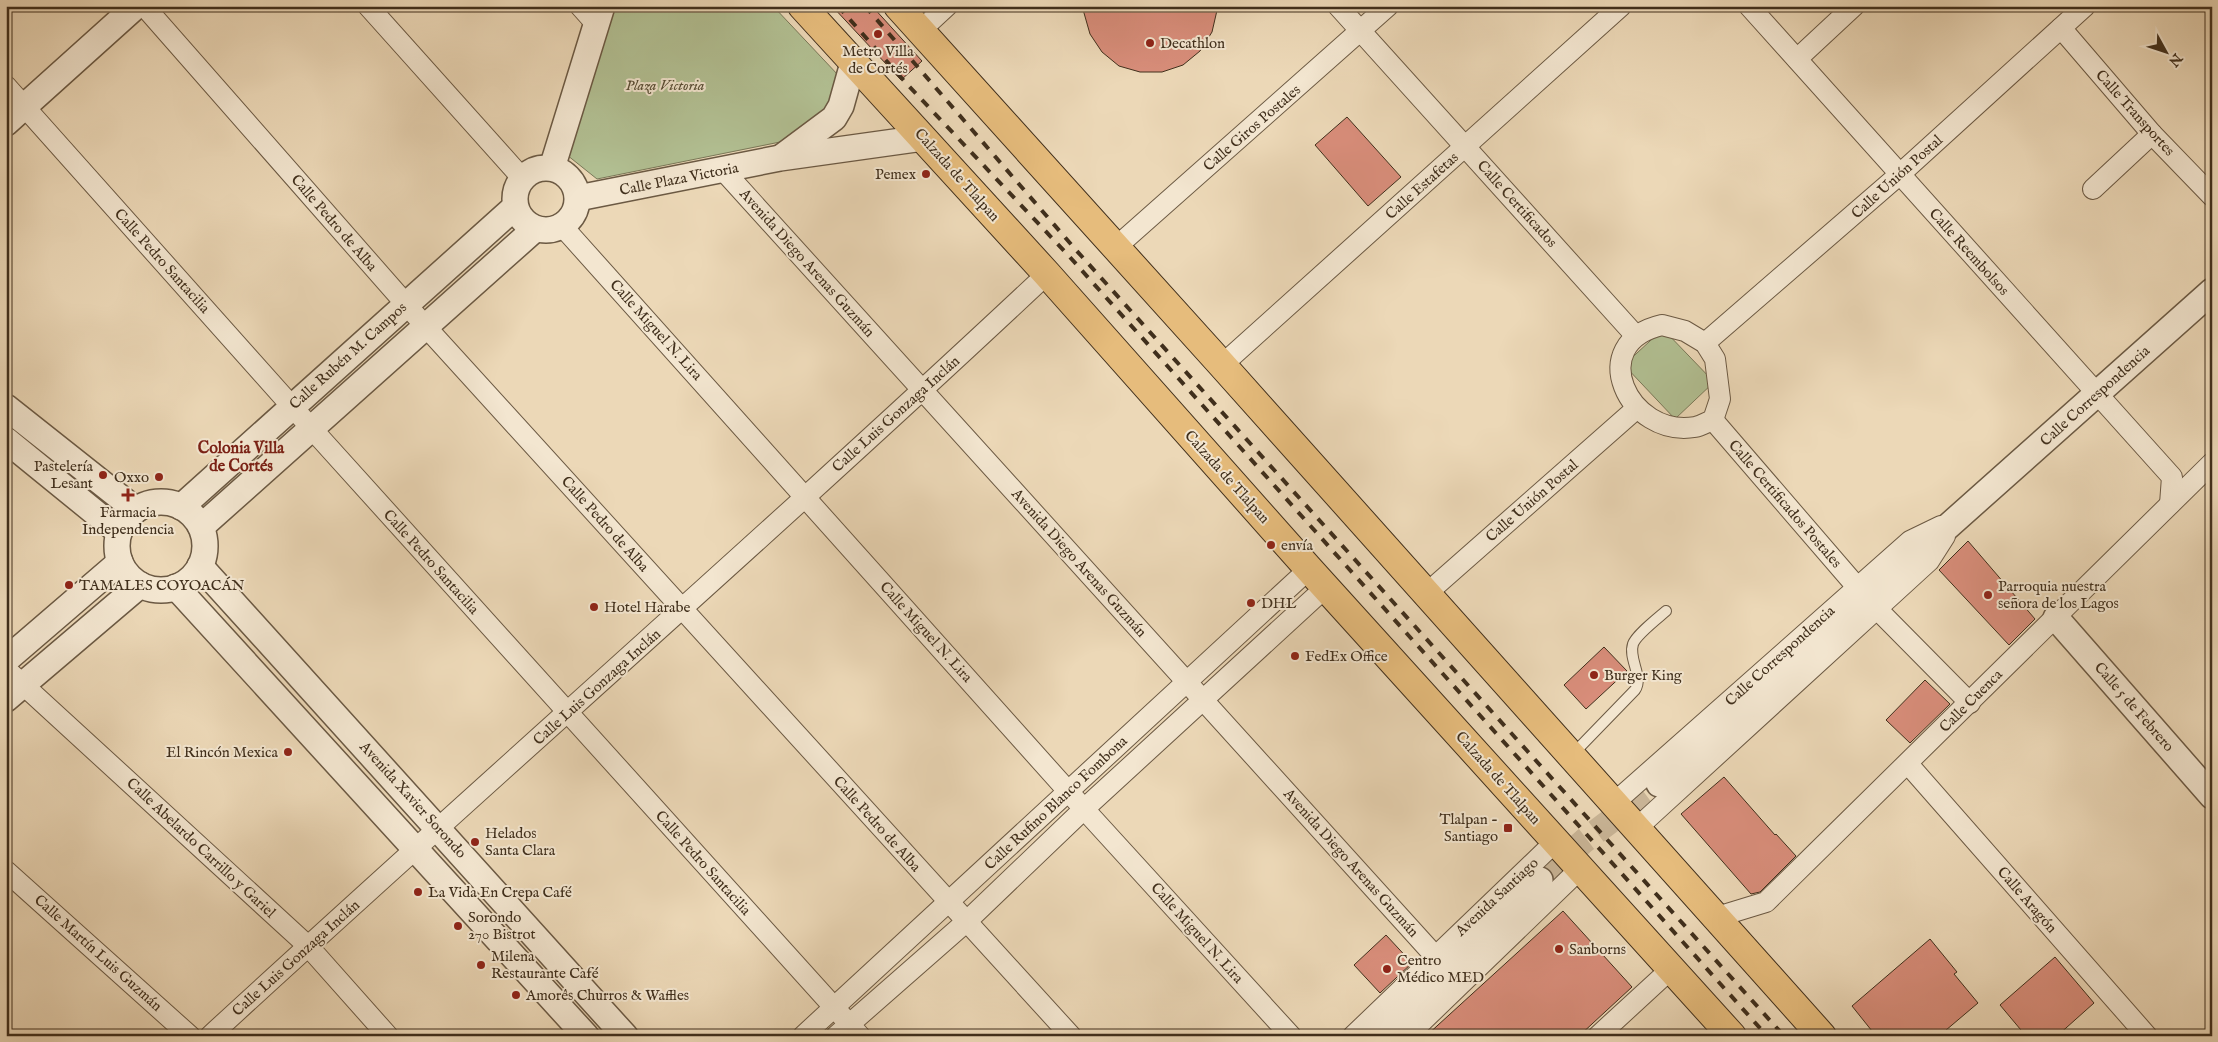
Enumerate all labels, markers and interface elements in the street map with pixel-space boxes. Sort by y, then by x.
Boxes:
marker: Metro Villa de Cortés [872,28,884,40]
north arrow [2140,28,2190,78]
place label: Decathlon [1160,34,1225,53]
marker: Decathlon [1144,37,1156,49]
place label: Metro Villa de Cortés [842,42,914,78]
text: N [2164,49,2187,70]
street label: Calle Transportes [2091,66,2179,160]
park label: Plaza Victoria [625,76,705,95]
street label: Calle Giros Postales [1199,80,1305,176]
street label: Calzada de Tlalpan [910,124,1004,226]
street label: Calle Unión Postal [1847,130,1947,223]
street label: Calle Estafetas [1381,148,1463,224]
street label: Calle Certificados [1473,156,1561,252]
street label: Calle Plaza Victoria [618,158,741,200]
place label: Pemex [875,165,917,184]
marker: Pemex [920,168,932,180]
street label: Calle Pedro de Alba [287,170,382,276]
street label: Avenida Diego Arenas Guzmán [735,184,879,341]
street label: Calle Reembolsos [1925,204,2013,300]
street label: Calle Pedro Santacilia [110,205,214,318]
street label: Calle Miguel N. Lira [606,276,707,385]
street label: Calle Rubén M. Campos [285,298,411,414]
street label: Calle Correspondencia [2036,341,2154,450]
street label: Calle Luis Gonzaga Inclán [828,352,964,476]
street label: Calzada de Tlalpan [1180,426,1274,528]
street label: Calle Certificados Postales [1724,436,1846,572]
district label: Colonia Villa de Cortés [198,439,285,477]
street label: Calle Unión Postal [1482,455,1583,546]
place label: Pastelería Lesant [34,457,94,493]
place label: Oxxo [114,468,149,487]
marker: Pastelería Lesant [97,469,109,481]
marker: Oxxo [153,471,165,483]
street label: Calle Pedro de Alba [557,472,653,576]
street label: Avenida Diego Arenas Guzmán [1007,484,1151,641]
marker: Farmacia Independencia [122,489,134,501]
place label: Farmacia Independencia [82,503,175,539]
street label: Calle Pedro Santacilia [379,506,483,619]
place label: envía [1281,536,1313,555]
marker: envía [1265,539,1277,551]
place label: TAMALES COYOACÁN [79,576,245,595]
place label: Parroquia nuestra señora de los Lagos [1998,577,2119,613]
street label: Calle Miguel N. Lira [876,578,977,687]
marker: TAMALES COYOACÁN [63,579,75,591]
marker: Parroquia nuestra señora de los Lagos [1982,589,1994,601]
place label: DHL [1261,594,1297,613]
marker: DHL [1245,597,1257,609]
place label: Hotel Harabe [604,598,691,617]
marker: Hotel Harabe [588,601,600,613]
street label: Calle Correspondencia [1721,601,1839,710]
street label: Calle Luis Gonzaga Inclán [529,625,665,749]
place label: FedEx Office [1305,647,1388,666]
marker: FedEx Office [1289,650,1301,662]
street label: Calle 5 de Febrero [2090,658,2178,756]
street label: Calle Cuenca [1935,665,2007,737]
place label: Burger King [1604,666,1683,685]
marker: Burger King [1588,669,1600,681]
street label: Calzada de Tlalpan [1451,727,1545,829]
street label: Calle Rufino Blanco Fombona [981,731,1132,874]
street label: Avenida Xavier Sorondo [355,737,471,862]
place label: El Rincón Mexica [166,743,279,762]
marker: El Rincón Mexica [282,746,294,758]
street label: Calle Pedro de Alba [829,772,925,876]
street label: Calle Abelardo Carrillo y Gariel [122,774,280,923]
street label: Avenida Diego Arenas Guzmán [1279,784,1423,941]
street label: Calle Pedro Santacilia [651,807,755,920]
place label: Tlalpan - Santiago [1440,810,1498,846]
marker: Tlalpan - Santiago [1502,822,1514,834]
place label: Helados Santa Clara [485,824,556,860]
marker: Helados Santa Clara [469,836,481,848]
street label: Avenida Santiago [1451,854,1543,941]
street label: Calle Aragón [1993,863,2061,937]
street label: Calle Miguel N. Lira [1147,879,1248,988]
place label: La Vida En Crepa Café [428,883,572,902]
marker: La Vida En Crepa Café [412,886,424,898]
street label: Calle Martín Luis Guzmán [30,890,166,1016]
street label: Calle Luis Gonzaga Inclán [228,896,364,1020]
place label: Sorondo 270 Bistrot [468,908,536,944]
marker: Sorondo 270 Bistrot [452,920,464,932]
place label: Sanborns [1569,940,1626,959]
marker: Sanborns [1553,943,1565,955]
place label: Milena Restaurante Café [491,947,599,983]
place label: Centro Médico MED [1397,951,1484,987]
marker: Milena Restaurante Café [475,959,487,971]
marker: Centro Médico MED [1381,963,1393,975]
place label: Amorês Churros & Waffles [525,986,689,1005]
marker: Amorês Churros & Waffles [510,989,522,1001]

